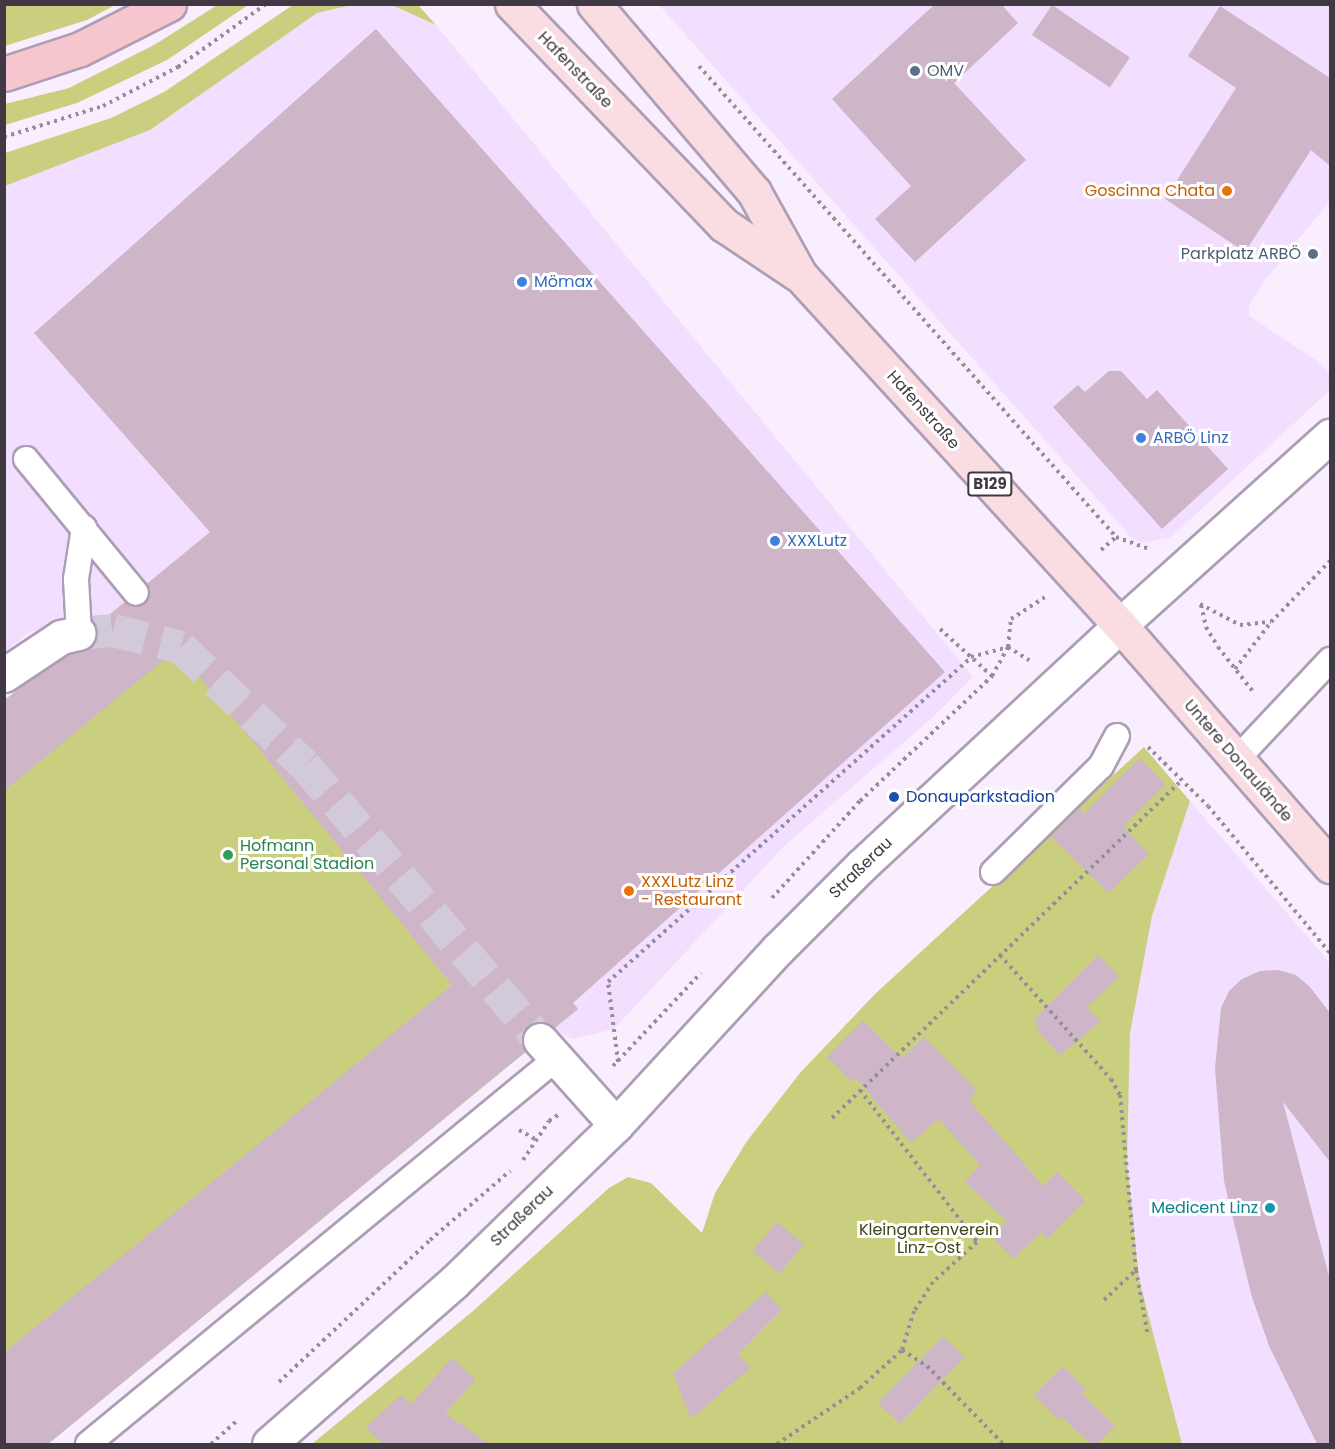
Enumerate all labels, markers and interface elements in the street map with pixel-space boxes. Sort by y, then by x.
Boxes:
street label: Hafenstraße [534,28,616,112]
place label: OMV [927,61,964,81]
marker: OMV [908,64,922,78]
place label: Goscinna Chata [1085,181,1215,201]
marker: Goscinna Chata [1220,184,1234,198]
place label: Parkplatz ARBÖ [1181,244,1301,264]
marker: Parkplatz ARBÖ [1306,247,1320,261]
place label: Mömax [534,272,593,292]
marker: Mömax [515,275,529,289]
street label: Hafenstraße [883,367,963,453]
place label: ARBÖ Linz [1153,428,1229,448]
marker: ARBÖ Linz [1134,431,1148,445]
road number: B129 [966,472,1014,496]
place label: XXXLutz [787,531,847,551]
marker: XXXLutz [768,534,782,548]
street label: Untere Donaulände [1180,696,1296,826]
place label: Donauparkstadion [906,787,1055,807]
marker: Donauparkstadion [887,790,901,804]
street label: Straßerau [826,833,896,903]
place label: Hofmann Personal Stadion [240,836,374,874]
marker: Hofmann Personal Stadion [221,848,235,862]
place label: XXXLutz Linz - Restaurant [641,872,742,910]
marker: XXXLutz Linz - Restaurant [622,884,636,898]
street label: Straßerau [487,1181,557,1251]
place label: Medicent Linz [1151,1198,1258,1218]
marker: Medicent Linz [1263,1201,1277,1215]
park label: Kleingartenverein Linz-Ost [859,1220,999,1258]

